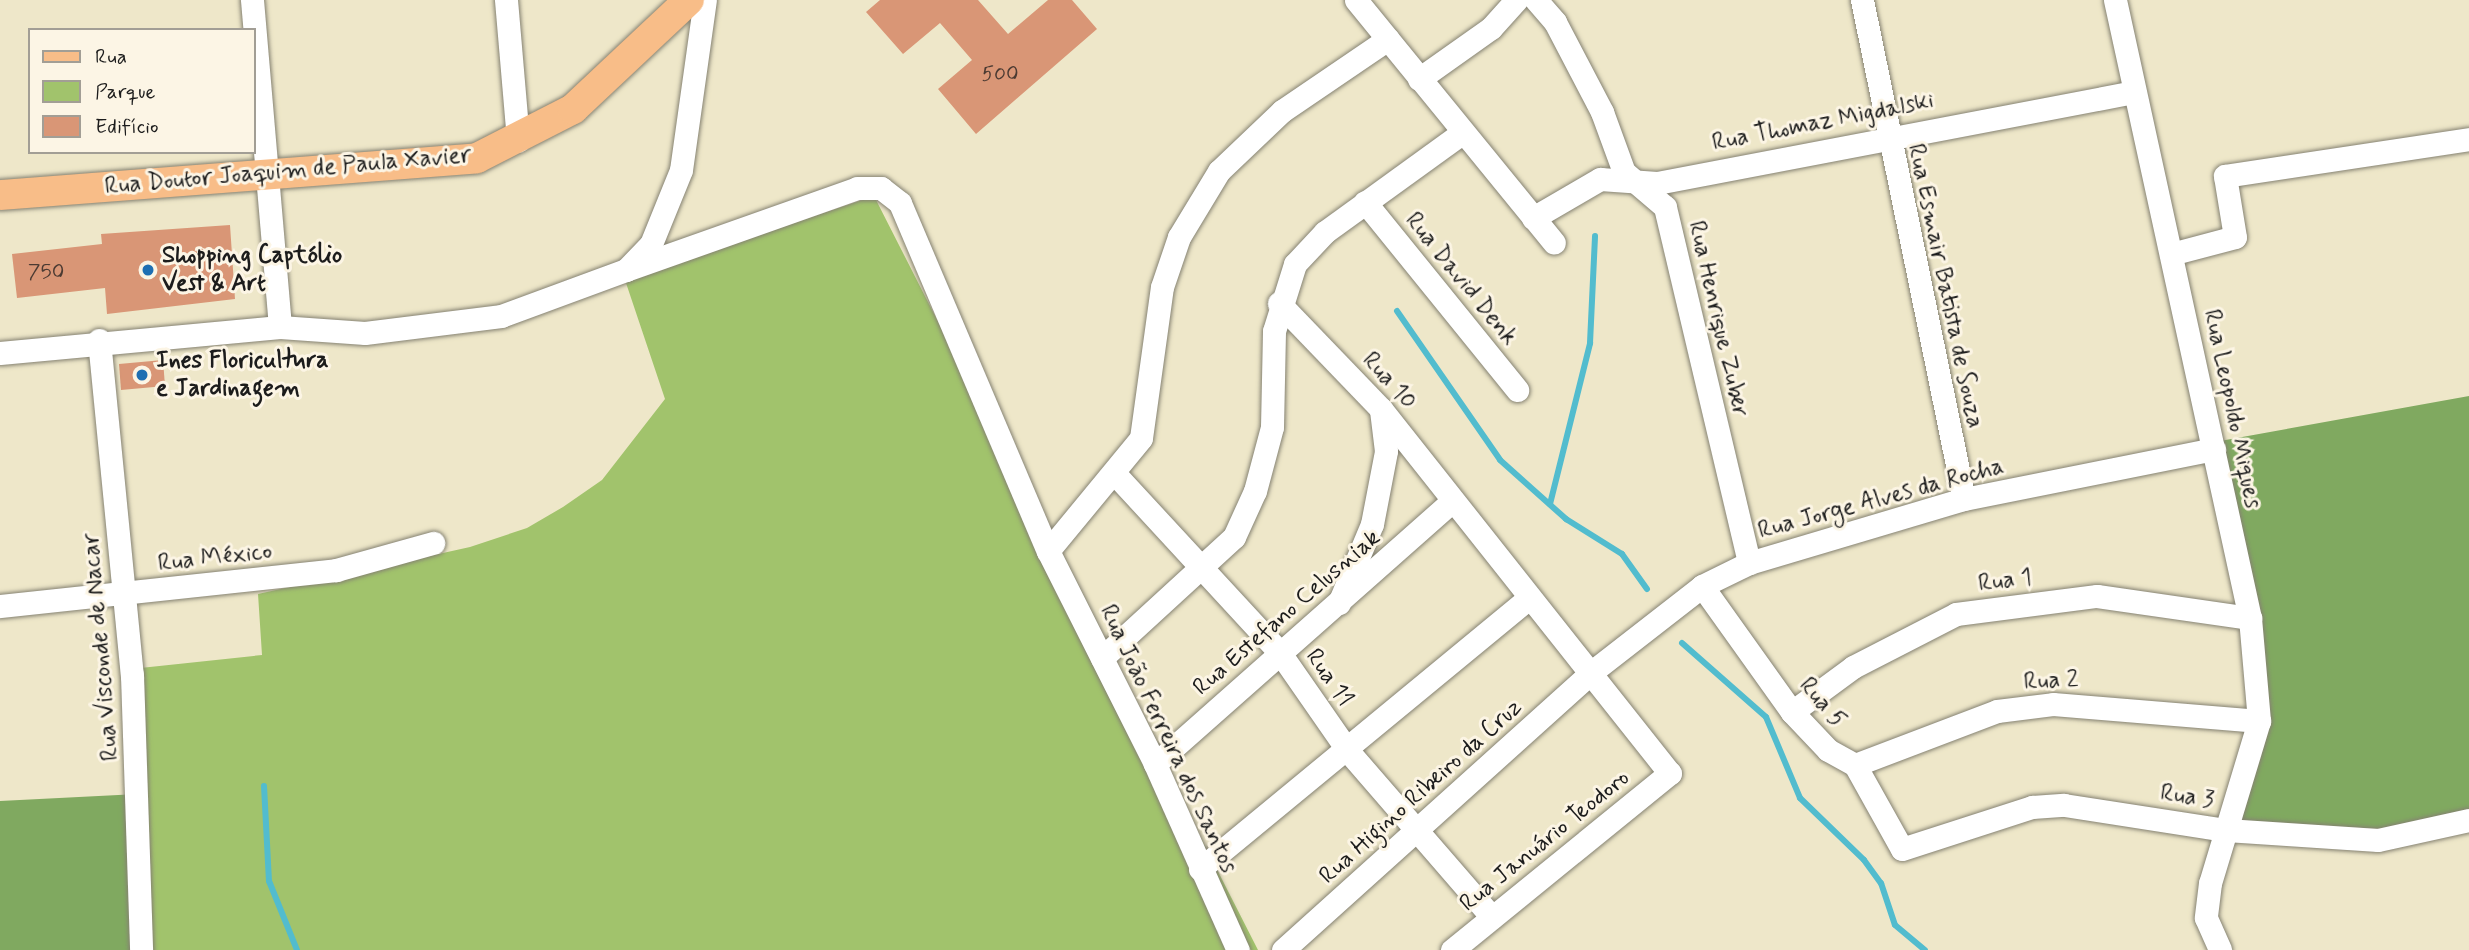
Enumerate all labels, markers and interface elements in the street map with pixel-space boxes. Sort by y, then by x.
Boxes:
legend [28,28,256,154]
text: Rua [95,43,127,71]
house number: 500 [981,61,1019,87]
text: Parque [95,78,155,106]
street label: Rua Thomaz Migdalski [1710,86,1936,158]
text: Edifício [95,113,159,141]
street label: Rua Esmair Batista de Souza [1901,140,1989,432]
street label: Rua Doutor Joaquim de Paula Xavier [102,141,474,201]
street label: Rua David Denk [1399,207,1523,351]
street label: Rua Henrique Zuber [1681,215,1755,423]
place label: Shopping Captólio Vest & Art [162,242,343,298]
house number: 750 [28,259,64,285]
marker: Shopping Captólio Vest & Art [140,262,156,278]
street label: Rua Leopoldo Miques [2197,308,2267,510]
street label: Rua 10 [1356,346,1422,416]
place label: Ines Floricultura e Jardinagem [156,347,330,403]
marker: Ines Floricultura e Jardinagem [134,367,150,383]
street label: Rua Jorge Alves da Rocha [1754,452,2008,546]
street label: Rua Estefano Celusniak [1189,525,1385,701]
street label: Rua Visconde de Nacar [77,532,125,762]
street label: Rua México [156,538,274,578]
street label: Rua 1 [1977,563,2033,599]
street label: Rua João Ferreira dos Santos [1093,600,1243,878]
street label: Rua 11 [1299,643,1359,713]
street label: Rua 2 [2023,665,2079,697]
street label: Rua 5 [1793,672,1851,734]
street label: Rua Higino Ribeiro da Cruz [1312,692,1530,892]
street label: Rua Januário Teodoro [1456,765,1634,917]
street label: Rua 3 [2158,779,2216,815]

